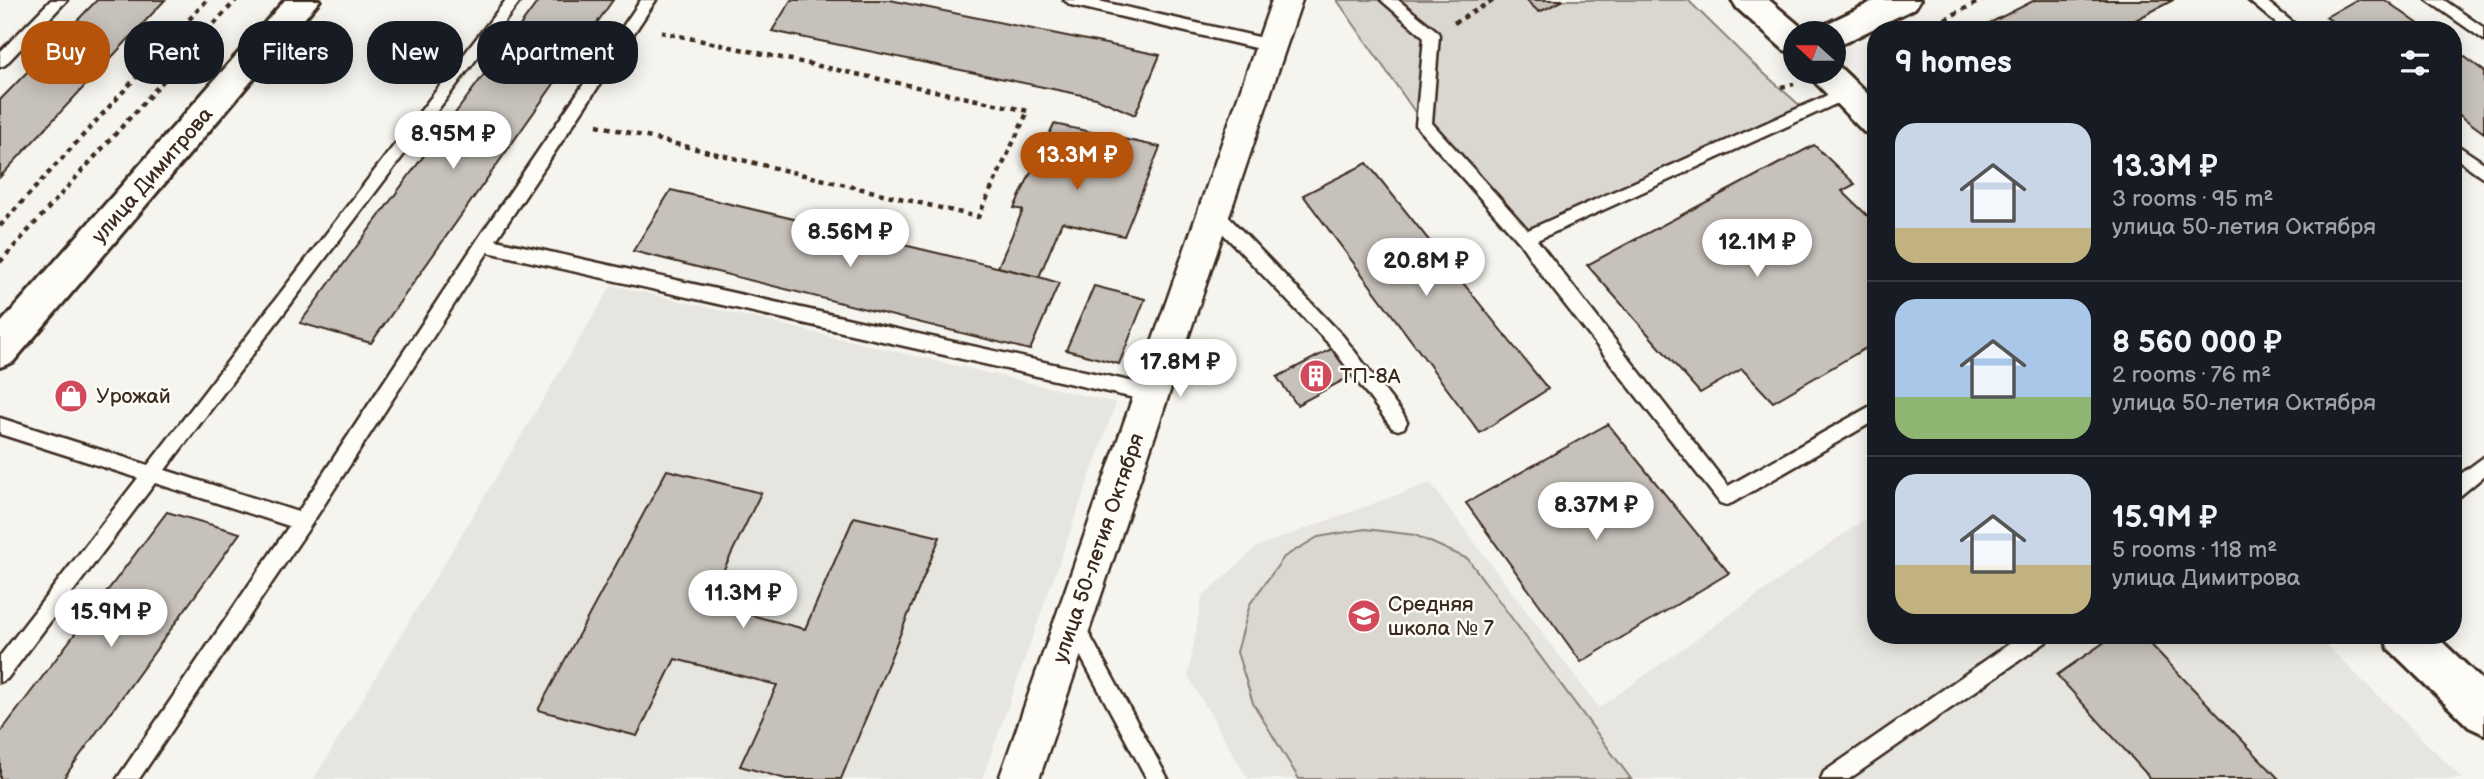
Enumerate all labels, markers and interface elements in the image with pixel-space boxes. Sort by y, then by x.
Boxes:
chip: Buy [21,21,110,84]
chip: Rent [124,21,224,84]
chip: Filters [238,21,353,84]
chip: New [367,21,463,84]
chip: Apartment [477,21,638,84]
north arrow [1783,21,1846,84]
map controls [1783,21,1846,84]
icon: filters [2396,44,2434,82]
text: 9 homes [1895,45,2012,81]
street label: улица Димитрова [87,102,219,248]
pin: 8.95M ₽ [388,111,518,171]
text: 8.95M ₽ [410,120,496,148]
pin: 13.3M ₽ [1012,132,1142,192]
text: 13.3M ₽ [1036,141,1118,169]
text: 13.3M ₽ [2112,149,2218,185]
icon: home [1951,151,2035,235]
text: 3 rooms · 95 m² [2112,185,2273,213]
pin: 8.56M ₽ [785,210,915,269]
text: улица 50-летия Октября [2112,213,2376,241]
text: 8.56M ₽ [807,218,893,246]
pin: 12.1M ₽ [1692,219,1822,279]
text: 12.1M ₽ [1718,228,1796,256]
pin: 20.8M ₽ [1361,238,1491,298]
text: 20.8M ₽ [1383,247,1469,275]
text: 8 560 000 ₽ [2112,325,2282,361]
icon: home [1951,327,2035,411]
pin: 17.8M ₽ [1115,340,1245,399]
text: 17.8M ₽ [1140,348,1220,376]
building icon: ТП-8А [1297,357,1335,395]
text: 2 rooms · 76 m² [2112,361,2271,389]
place label: ТП-8А [1340,364,1401,389]
shop icon: Урожай [52,377,90,415]
place label: Урожай [96,384,171,409]
text: улица 50-летия Октября [2112,389,2376,417]
street label: улица 50-летия Октября [1047,430,1150,666]
pin: 8.37M ₽ [1531,482,1661,542]
text: 8.37M ₽ [1554,491,1638,519]
text: 15.9M ₽ [2112,500,2218,536]
icon: home [1951,502,2035,586]
text: 5 rooms · 118 m² [2112,536,2277,564]
text: улица Димитрова [2112,564,2300,592]
pin: 11.3M ₽ [678,570,808,630]
text: 11.3M ₽ [704,579,782,607]
pin: 15.9M ₽ [46,590,176,649]
place label: Средняя школа № 7 [1388,592,1494,641]
school or university icon: Средняя школа № 7 [1345,597,1383,635]
text: 15.9M ₽ [71,598,151,626]

